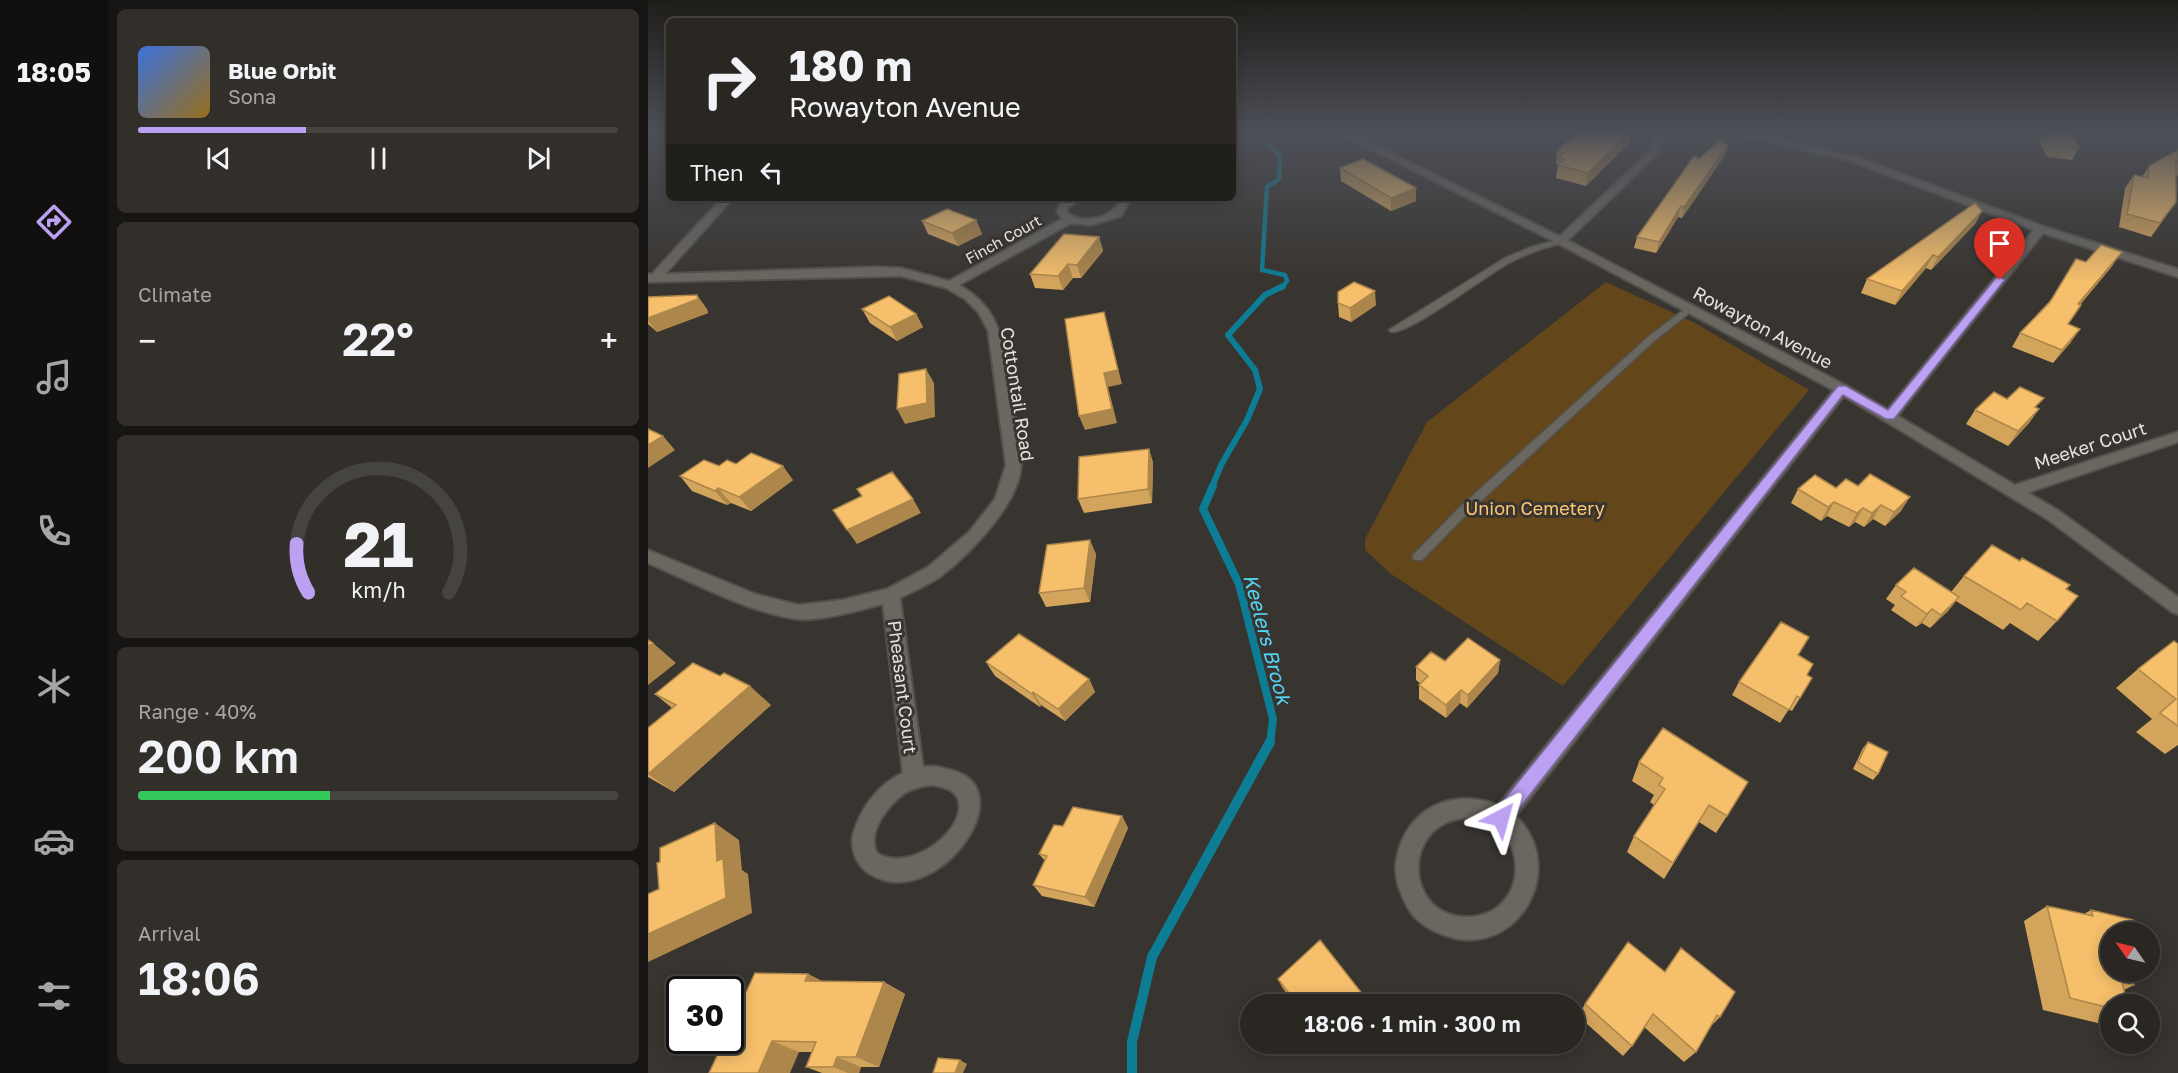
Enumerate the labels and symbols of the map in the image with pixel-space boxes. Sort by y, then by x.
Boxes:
street label: Finch Court [962,211,1044,267]
pin [1974,218,2025,280]
street label: Rowayton Avenue [1690,281,1836,373]
street label: Cottontail Road [997,325,1039,463]
street label: Meeker Court [2031,417,2149,473]
park label: Union Cemetery [1465,497,1605,519]
water label: Keelers Brook [1239,571,1298,709]
street label: Pheasant Court [884,619,922,755]
position arrow [1469,786,1533,850]
north arrow [2100,922,2160,982]
speed limit sign: 30 [666,976,744,1054]

